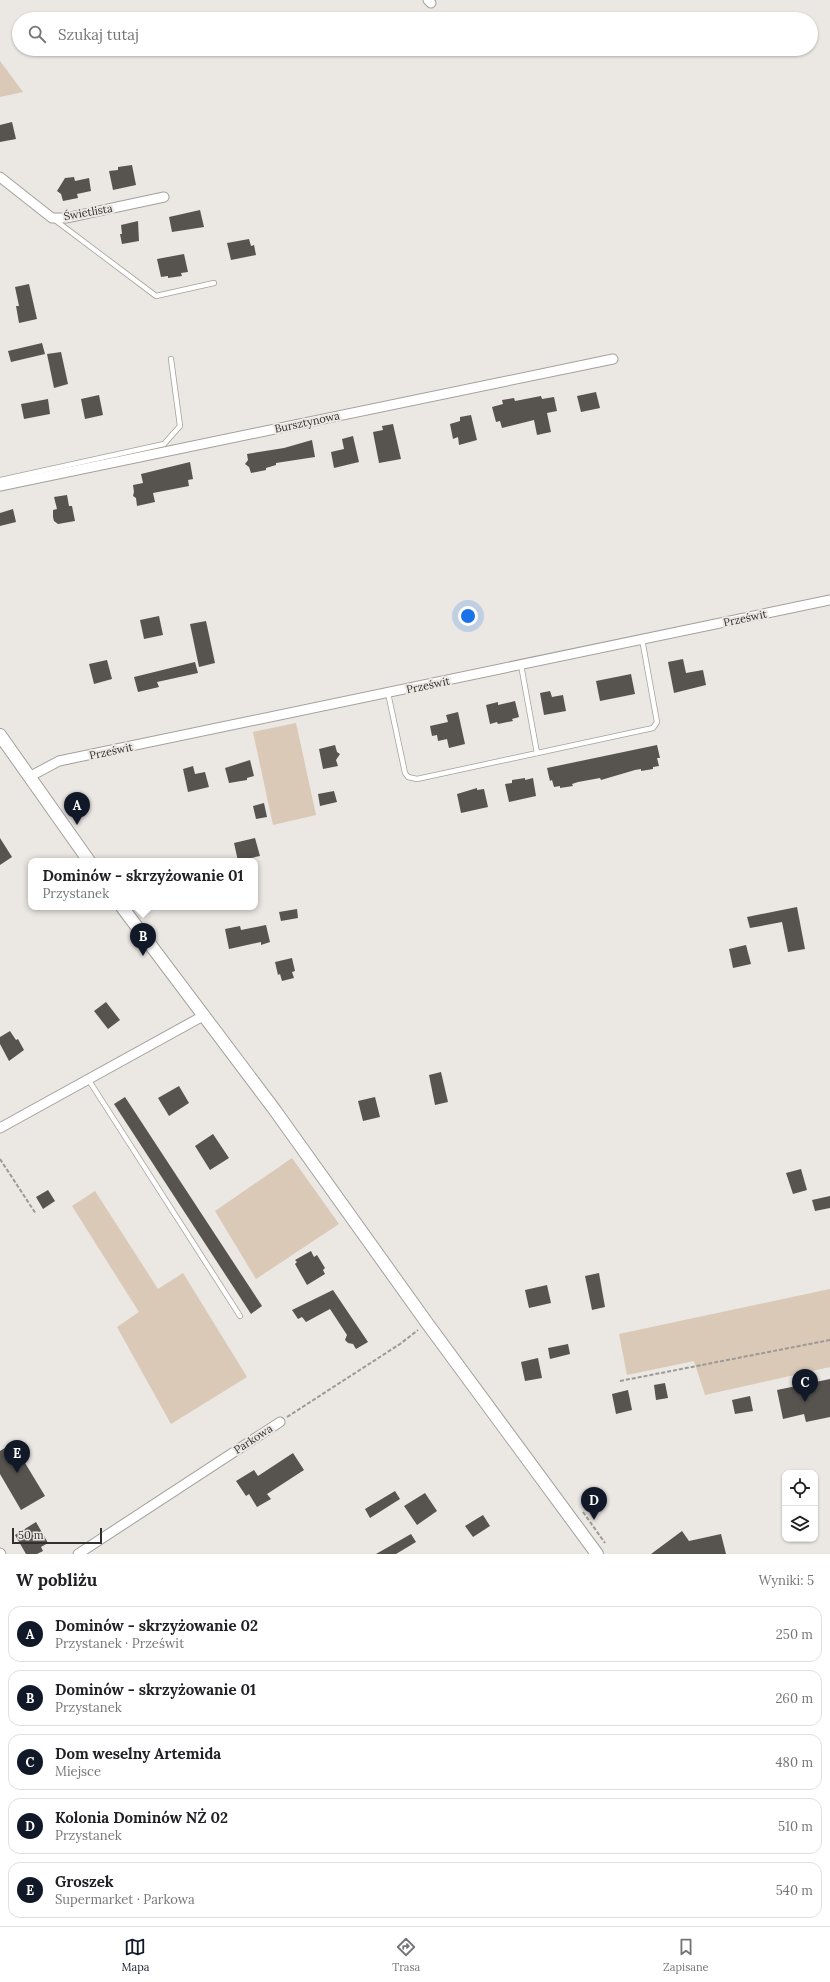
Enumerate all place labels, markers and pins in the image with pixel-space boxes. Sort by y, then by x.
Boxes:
pin: A [64,792,90,825]
pin: B [130,923,156,956]
pin: C [792,1369,818,1402]
pin: E [4,1440,30,1473]
pin: D [581,1487,607,1520]

